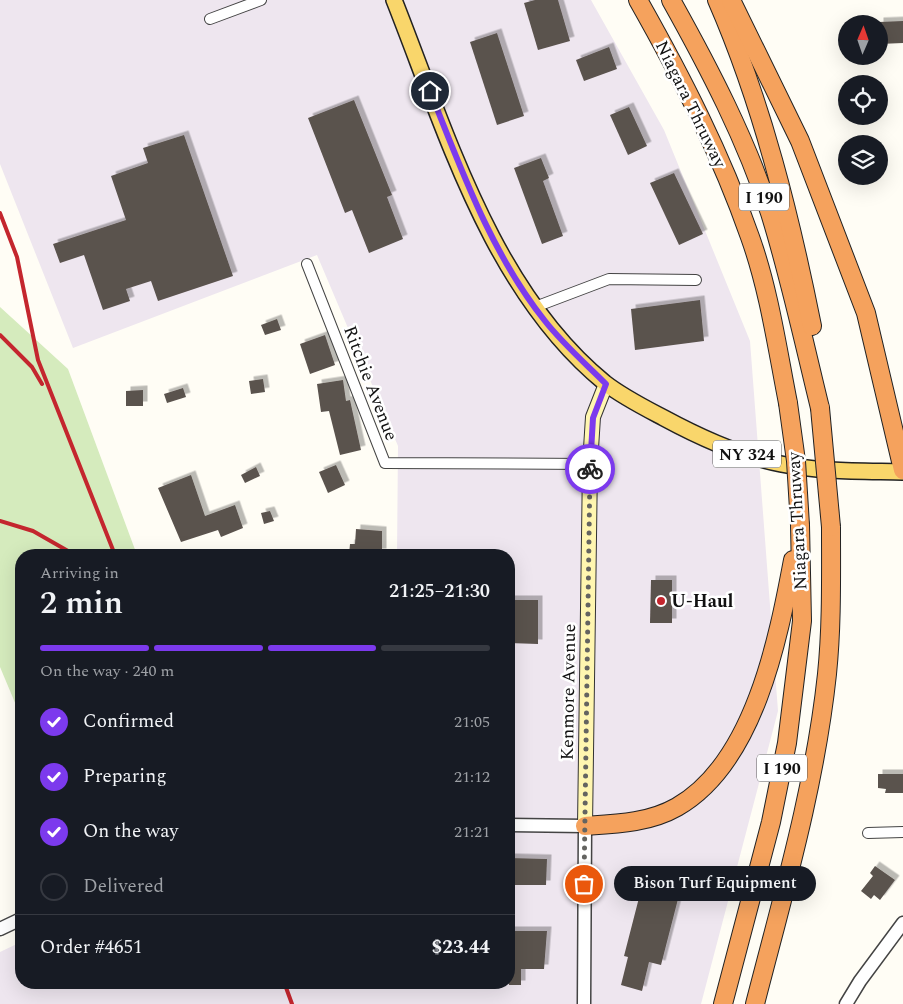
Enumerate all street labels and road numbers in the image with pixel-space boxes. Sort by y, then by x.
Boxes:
street label: Niagara Thruway [648,36,734,174]
road number: I 190 [739,183,789,210]
street label: Ritchie Avenue [336,322,405,445]
road number: NY 324 [713,440,781,468]
street label: Niagara Thruway [780,450,815,591]
street label: Kenmore Avenue [554,623,583,761]
road number: I 190 [757,754,807,781]

